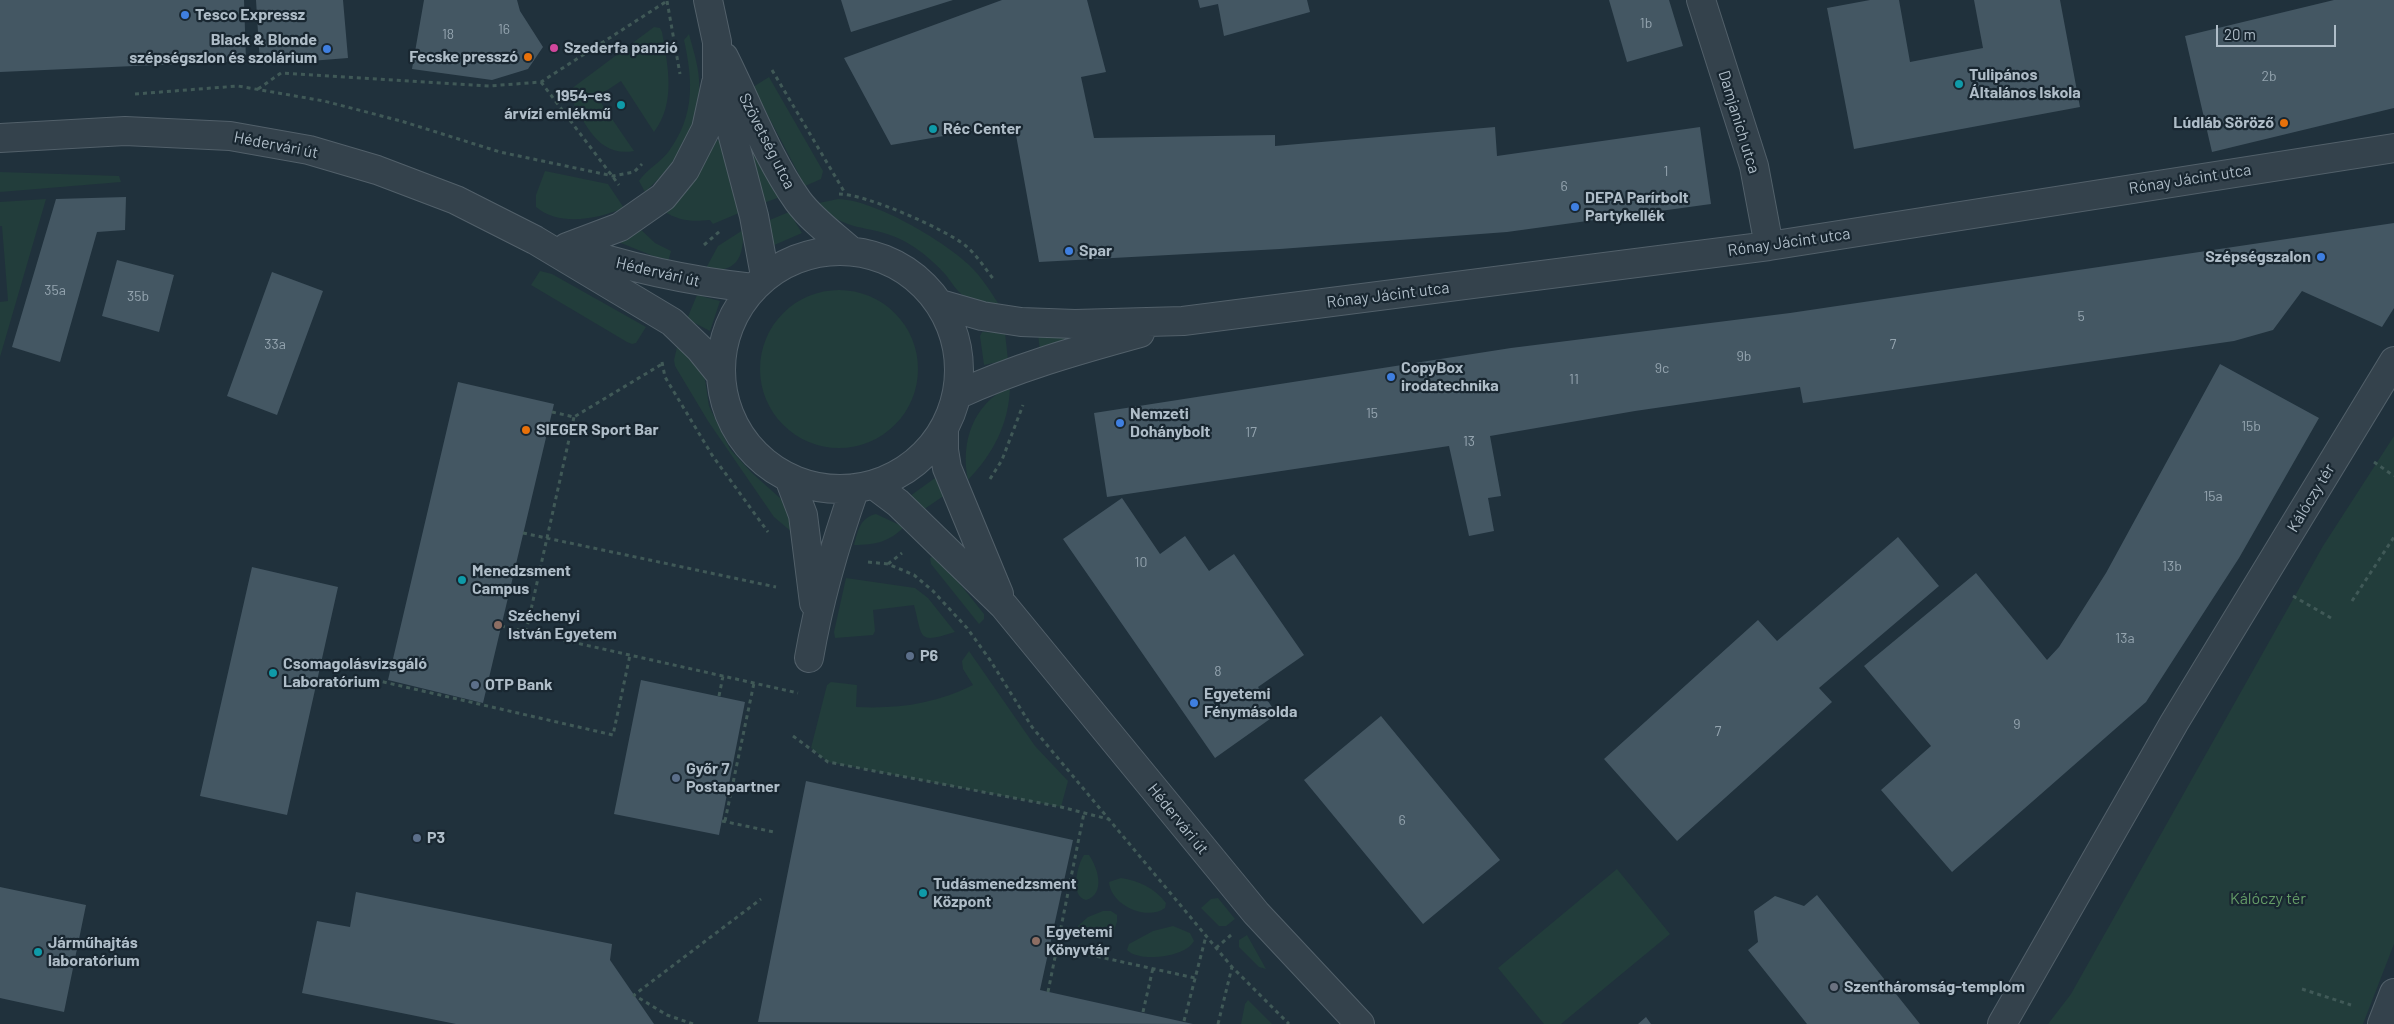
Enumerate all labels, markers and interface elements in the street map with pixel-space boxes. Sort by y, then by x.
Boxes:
place label: Tesco Expressz [195,5,305,25]
marker: Tesco Expressz [179,9,191,21]
house number: 1b [1640,15,1652,31]
scale bar [2219,15,2339,47]
house number: 16 [498,21,510,37]
text: 20 m [2224,25,2256,43]
house number: 18 [442,26,454,42]
place label: Black & Blonde szépségszlon és szolárium [129,30,317,68]
place label: Szederfa panzió [564,38,678,58]
marker: Szederfa panzió [548,42,560,54]
marker: Black & Blonde szépségszlon és szolárium [321,43,333,55]
place label: Fecske presszó [409,47,518,67]
marker: Fecske presszó [522,51,534,63]
place label: Tulipános Általános Iskola [1969,65,2081,103]
street label: Damjanich utca [1714,68,1764,176]
house number: 2b [2261,68,2277,84]
marker: Tulipános Általános Iskola [1953,78,1965,90]
place label: 1954-es árvízi emlékmű [504,86,611,124]
street label: Szövetség utca [735,90,799,192]
marker: 1954-es árvízi emlékmű [615,99,627,111]
place label: Lúdláb Söröző [2173,113,2274,133]
marker: Lúdláb Söröző [2278,117,2290,129]
place label: Réc Center [943,119,1021,139]
marker: Réc Center [927,123,939,135]
street label: Hédervári út [232,127,320,163]
street label: Rónay Jácint utca [2127,160,2253,198]
house number: 1 [1664,163,1668,179]
house number: 6 [1560,178,1568,194]
place label: DEPA Parírbolt Partykellék [1585,188,1689,226]
marker: DEPA Parírbolt Partykellék [1569,201,1581,213]
street label: Rónay Jácint utca [1726,224,1852,260]
place label: Spar [1079,241,1112,261]
marker: Spar [1063,245,1075,257]
place label: Szépségszalon [2205,247,2311,267]
marker: Szépségszalon [2315,251,2327,263]
street label: Hédervári út [614,253,702,291]
street label: Rónay Jácint utca [1325,278,1451,312]
house number: 35a [44,282,66,298]
house number: 35b [127,288,149,304]
house number: 5 [2077,308,2085,324]
house number: 33a [264,336,286,352]
house number: 7 [1890,336,1896,352]
house number: 9b [1737,348,1751,364]
place label: CopyBox irodatechnika [1401,358,1499,396]
house number: 9c [1655,360,1669,376]
marker: CopyBox irodatechnika [1385,371,1397,383]
house number: 11 [1569,371,1579,387]
place label: Nemzeti Dohánybolt [1130,404,1210,442]
house number: 15 [1366,405,1378,421]
marker: Nemzeti Dohánybolt [1114,417,1126,429]
house number: 15b [2241,418,2261,434]
place label: SIEGER Sport Bar [536,420,659,440]
marker: SIEGER Sport Bar [520,424,532,436]
house number: 17 [1245,424,1257,440]
house number: 13 [1463,433,1475,449]
street label: Kálóczy tér [2283,460,2339,536]
house number: 15a [2203,488,2223,504]
house number: 10 [1135,554,1147,570]
house number: 13b [2162,558,2182,574]
place label: Menedzsment Campus [472,561,571,599]
marker: Menedzsment Campus [456,574,468,586]
place label: Széchenyi István Egyetem [508,606,617,644]
marker: Széchenyi István Egyetem [492,619,504,631]
house number: 13a [2115,630,2135,646]
place label: P6 [920,646,938,666]
marker: P6 [904,650,916,662]
place label: Csomagolásvizsgáló Laboratórium [283,654,427,692]
house number: 8 [1214,663,1222,679]
marker: Csomagolásvizsgáló Laboratórium [267,667,279,679]
place label: OTP Bank [485,675,553,695]
marker: OTP Bank [469,679,481,691]
place label: Egyetemi Fénymásolda [1204,684,1297,722]
marker: Egyetemi Fénymásolda [1188,697,1200,709]
house number: 9 [2013,716,2021,732]
house number: 7 [1715,723,1721,739]
place label: Győr 7 Postapartner [686,759,780,797]
marker: Győr 7 Postapartner [670,772,682,784]
street label: Hédervári út [1144,780,1212,858]
house number: 6 [1398,812,1406,828]
place label: P3 [427,828,445,848]
marker: P3 [411,832,423,844]
place label: Tudásmenedzsment Központ [933,874,1077,912]
marker: Tudásmenedzsment Központ [917,887,929,899]
park label: Kálóczy tér [2230,889,2306,909]
place label: Egyetemi Könyvtár [1046,922,1112,960]
place label: Járműhajtás laboratórium [48,933,140,971]
marker: Egyetemi Könyvtár [1030,935,1042,947]
marker: Járműhajtás laboratórium [32,946,44,958]
place label: Szentháromság-templom [1844,977,2025,997]
marker: Szentháromság-templom [1828,981,1840,993]

